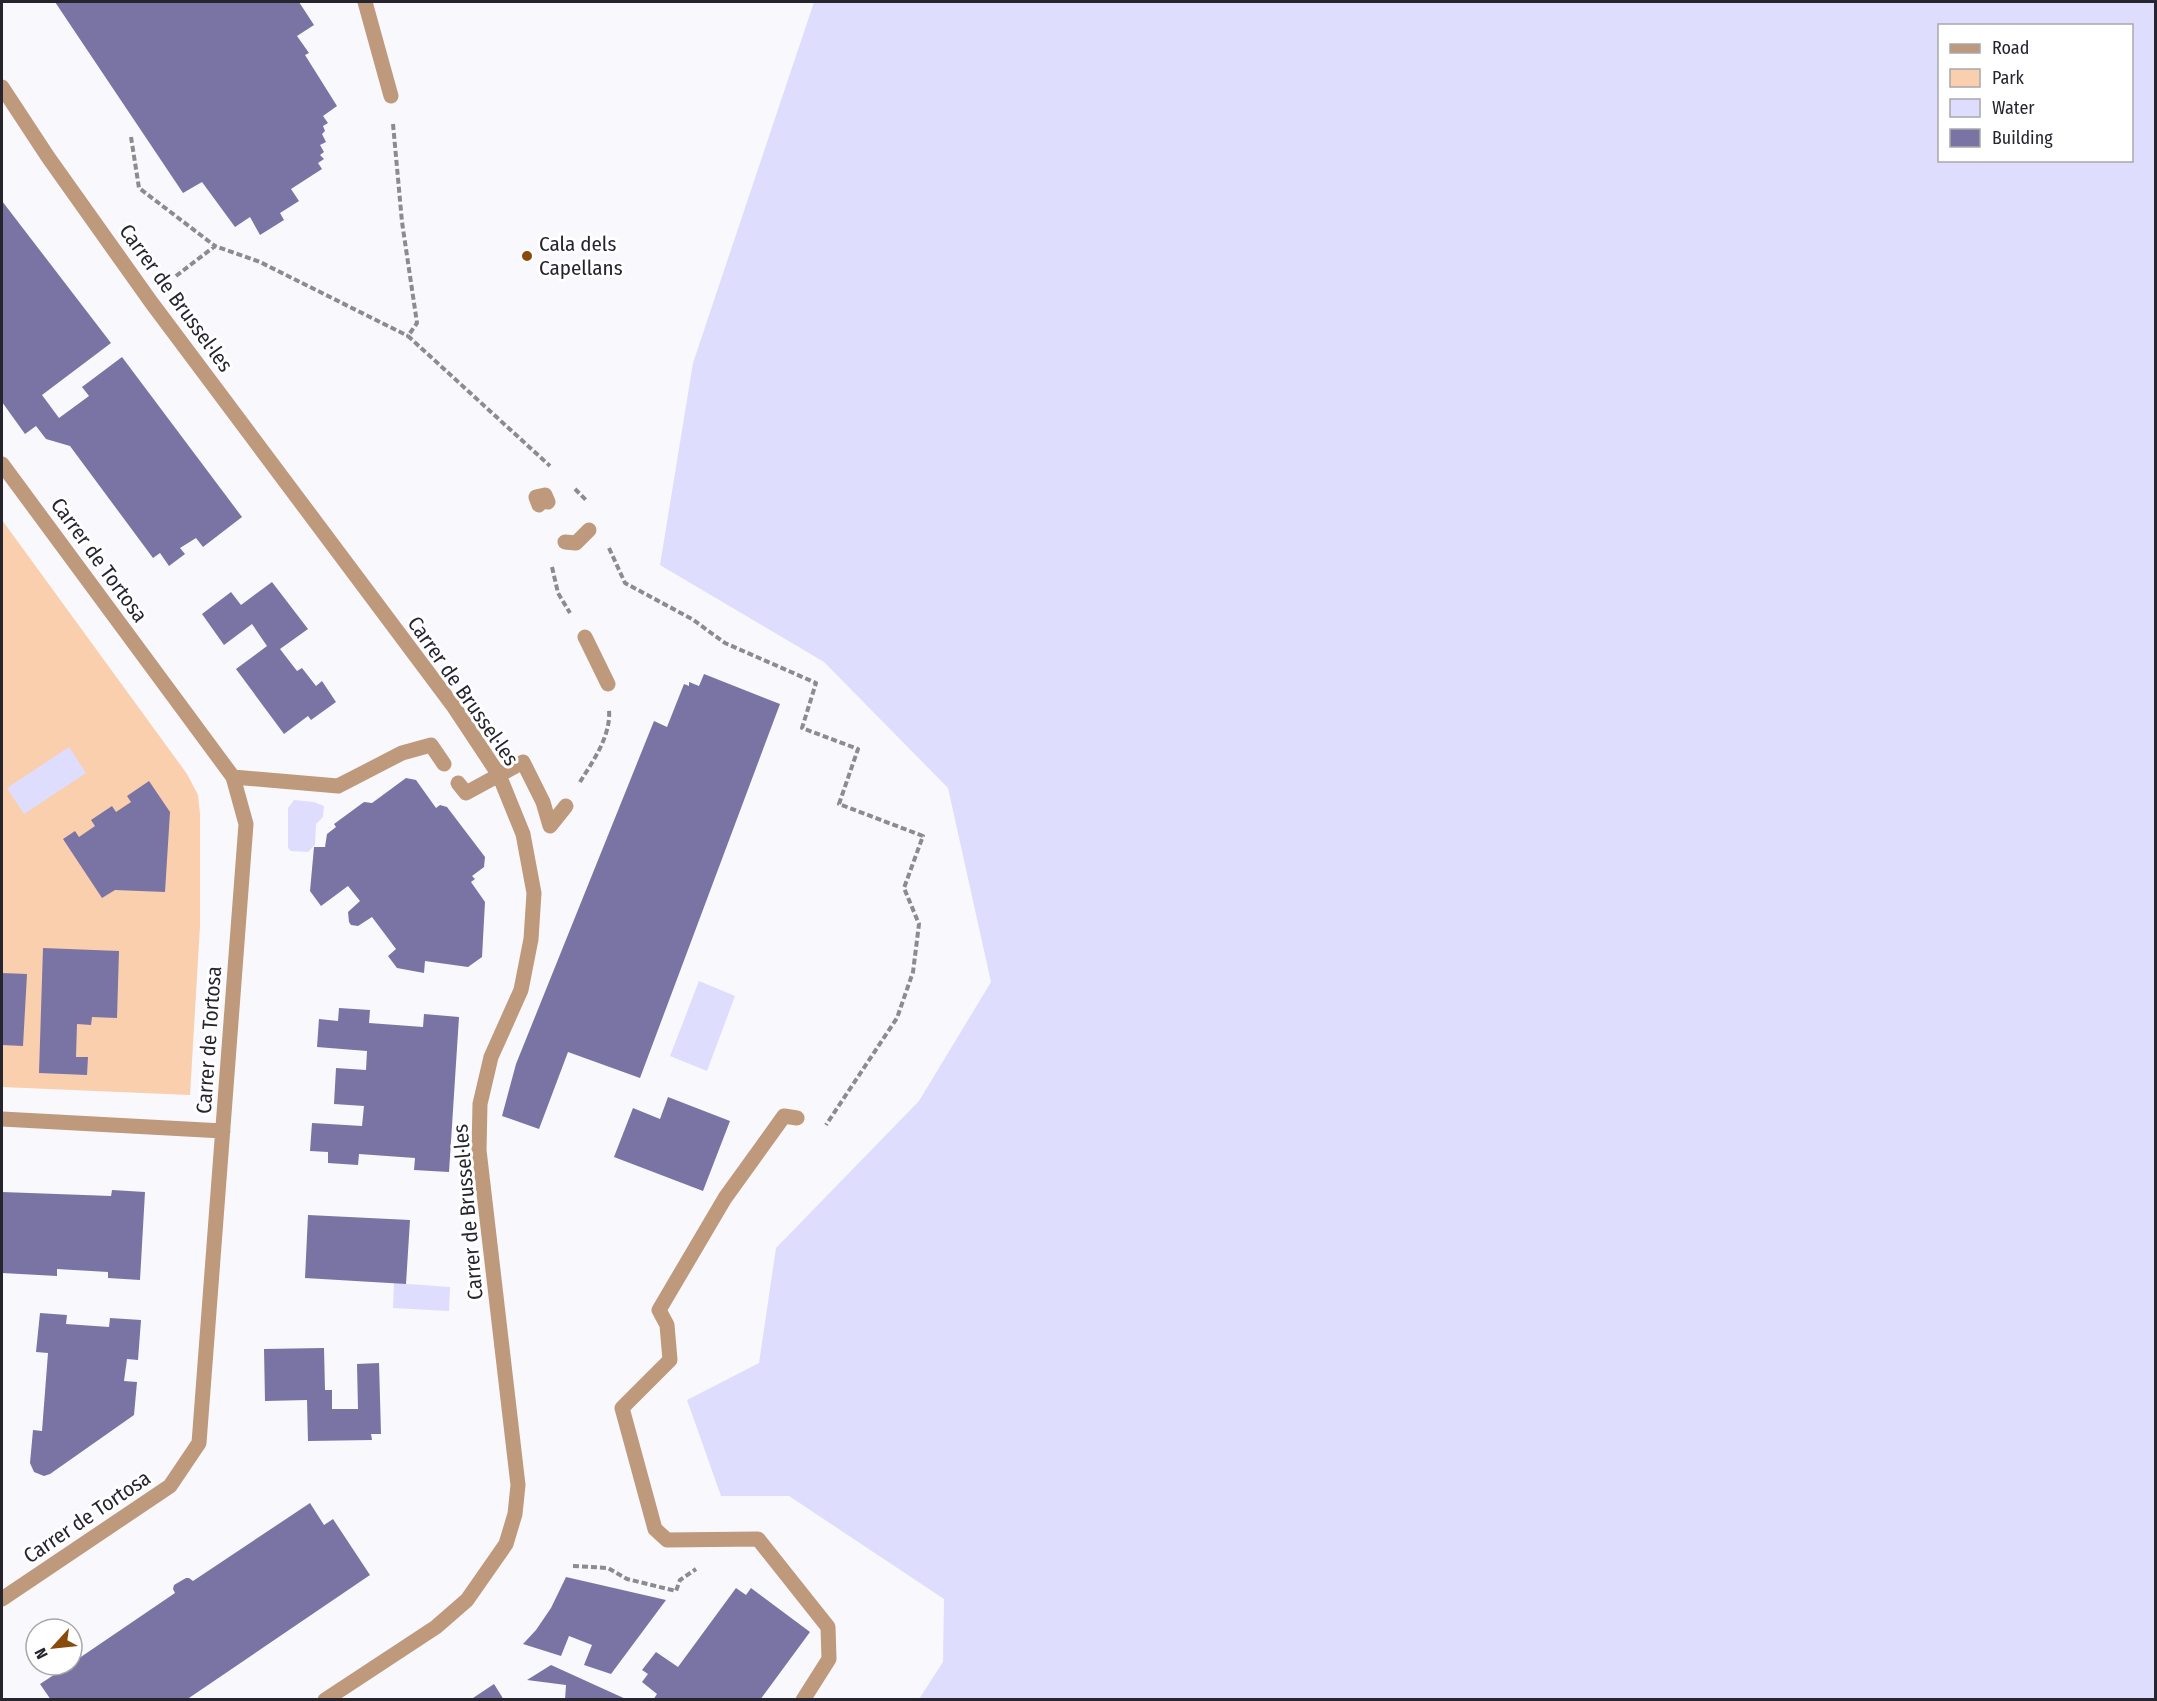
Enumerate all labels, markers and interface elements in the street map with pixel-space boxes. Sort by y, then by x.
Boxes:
legend [1938,24,2133,162]
text: Road [1992,37,2029,59]
text: Park [1992,67,2025,89]
text: Water [1992,97,2035,119]
text: Building [1992,127,2053,149]
street label: Carrer de Brussel·les [114,219,238,377]
place label: Cala dels Capellans [539,231,623,281]
marker: Cala dels Capellans [520,249,534,263]
street label: Carrer de Tortosa [45,493,153,627]
street label: Carrer de Brussel·les [402,611,524,771]
street label: Carrer de Tortosa [191,965,227,1115]
street label: Carrer de Brussel·les [447,1123,489,1301]
street label: Carrer de Tortosa [19,1465,155,1569]
north arrow [24,1617,84,1677]
text: N [30,1645,52,1662]

